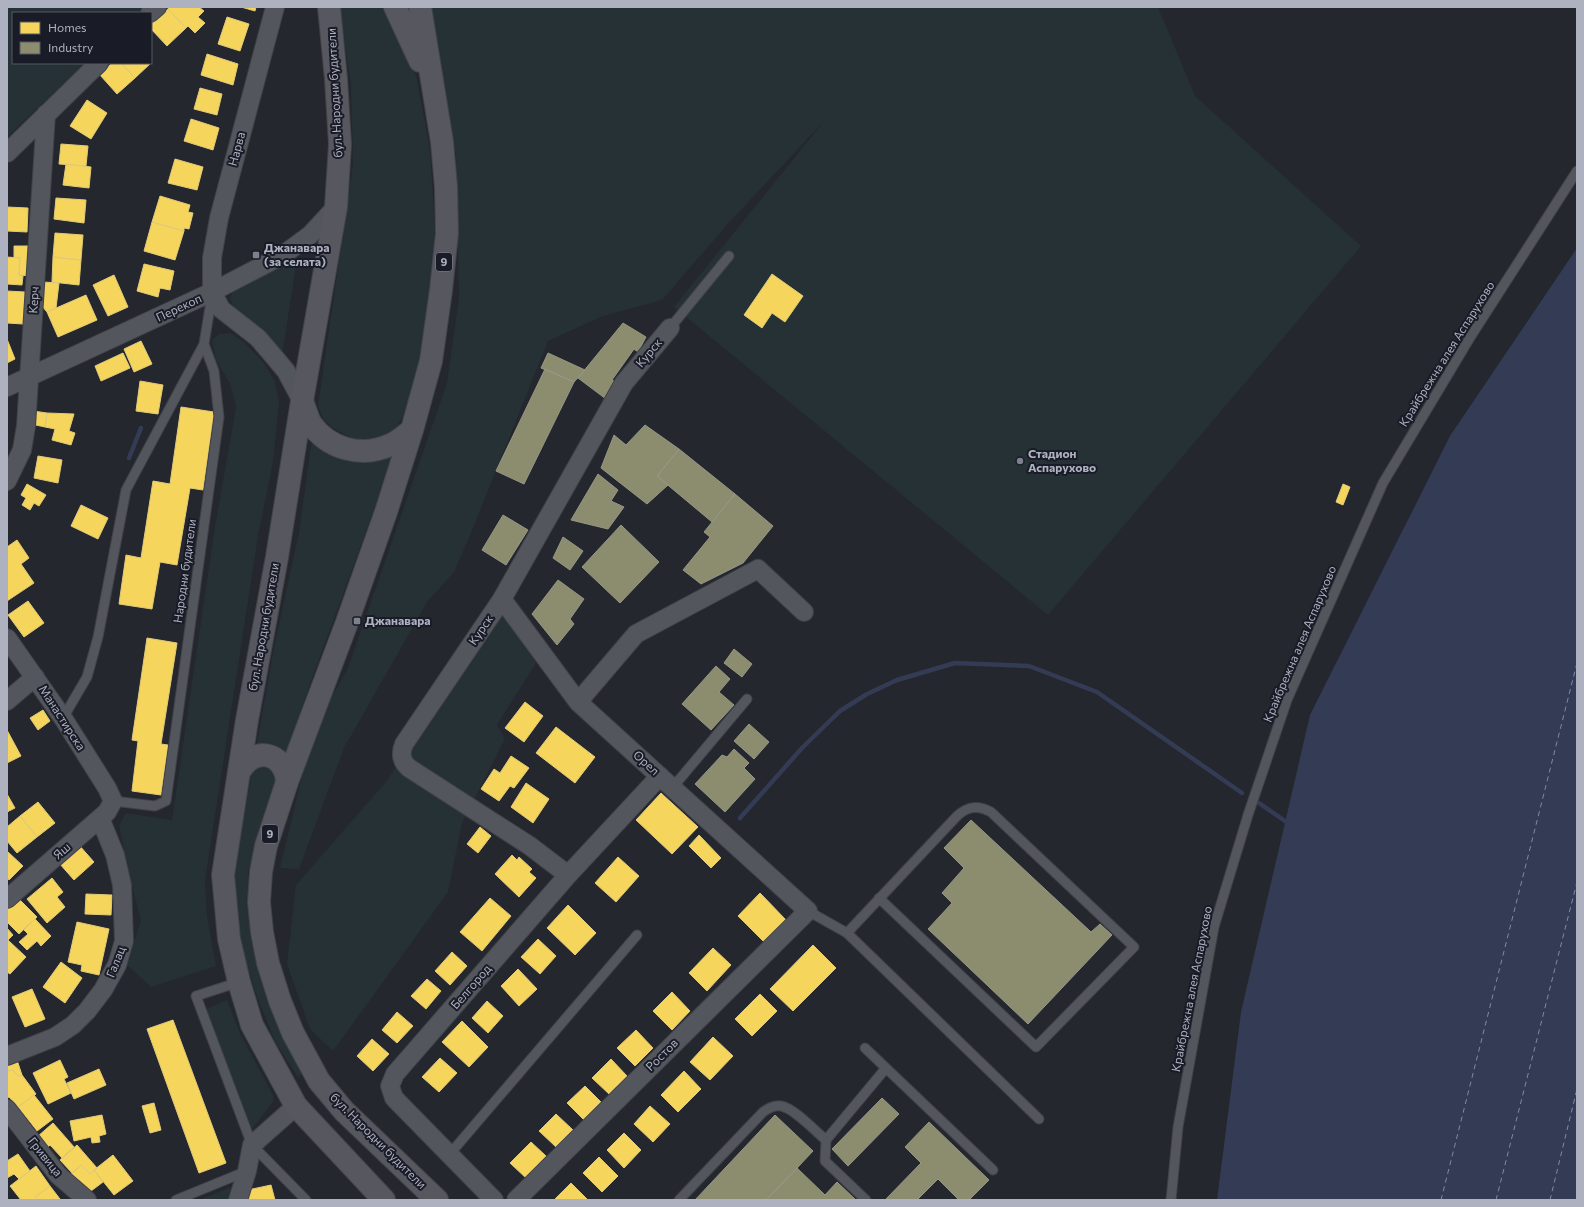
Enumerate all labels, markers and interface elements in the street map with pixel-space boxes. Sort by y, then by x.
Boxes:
legend [12,12,152,64]
text: Homes [48,20,86,34]
street label: бул. Народни будители [324,28,344,158]
text: Industry [48,40,93,54]
street label: Нарва [225,130,247,167]
place label: Джанавара (за селата) [264,240,329,268]
marker: Джанавара (за селата) [251,250,261,260]
road number: 9 [436,253,452,271]
street label: Крайбрежна алея Аспарухово [1396,278,1497,429]
street label: Керч [25,286,41,314]
street label: Перекоп [154,290,204,324]
street label: Курск [632,335,665,370]
place label: Стадион Аспарухово [1028,446,1096,474]
marker: Стадион Аспарухово [1015,456,1025,466]
street label: Народни будители [170,518,198,624]
street label: бул. Народни будители [245,562,281,692]
street label: Крайбрежна алея Аспарухово [1260,563,1338,724]
street label: Курск [465,611,496,647]
place label: Джанавара [365,613,430,627]
marker: Джанавара [352,616,362,626]
street label: Манастирска [37,682,89,753]
street label: Орел [631,747,663,778]
road number: 9 [262,825,278,843]
street label: Яш [50,839,73,861]
street label: Крайбрежна алея Аспарухово [1168,905,1214,1073]
street label: Галац [103,944,128,979]
street label: Белгород [447,961,493,1011]
street label: Ростов [642,1035,680,1073]
street label: бул. Народни будители [328,1089,430,1191]
street label: Гривица [26,1134,66,1179]

